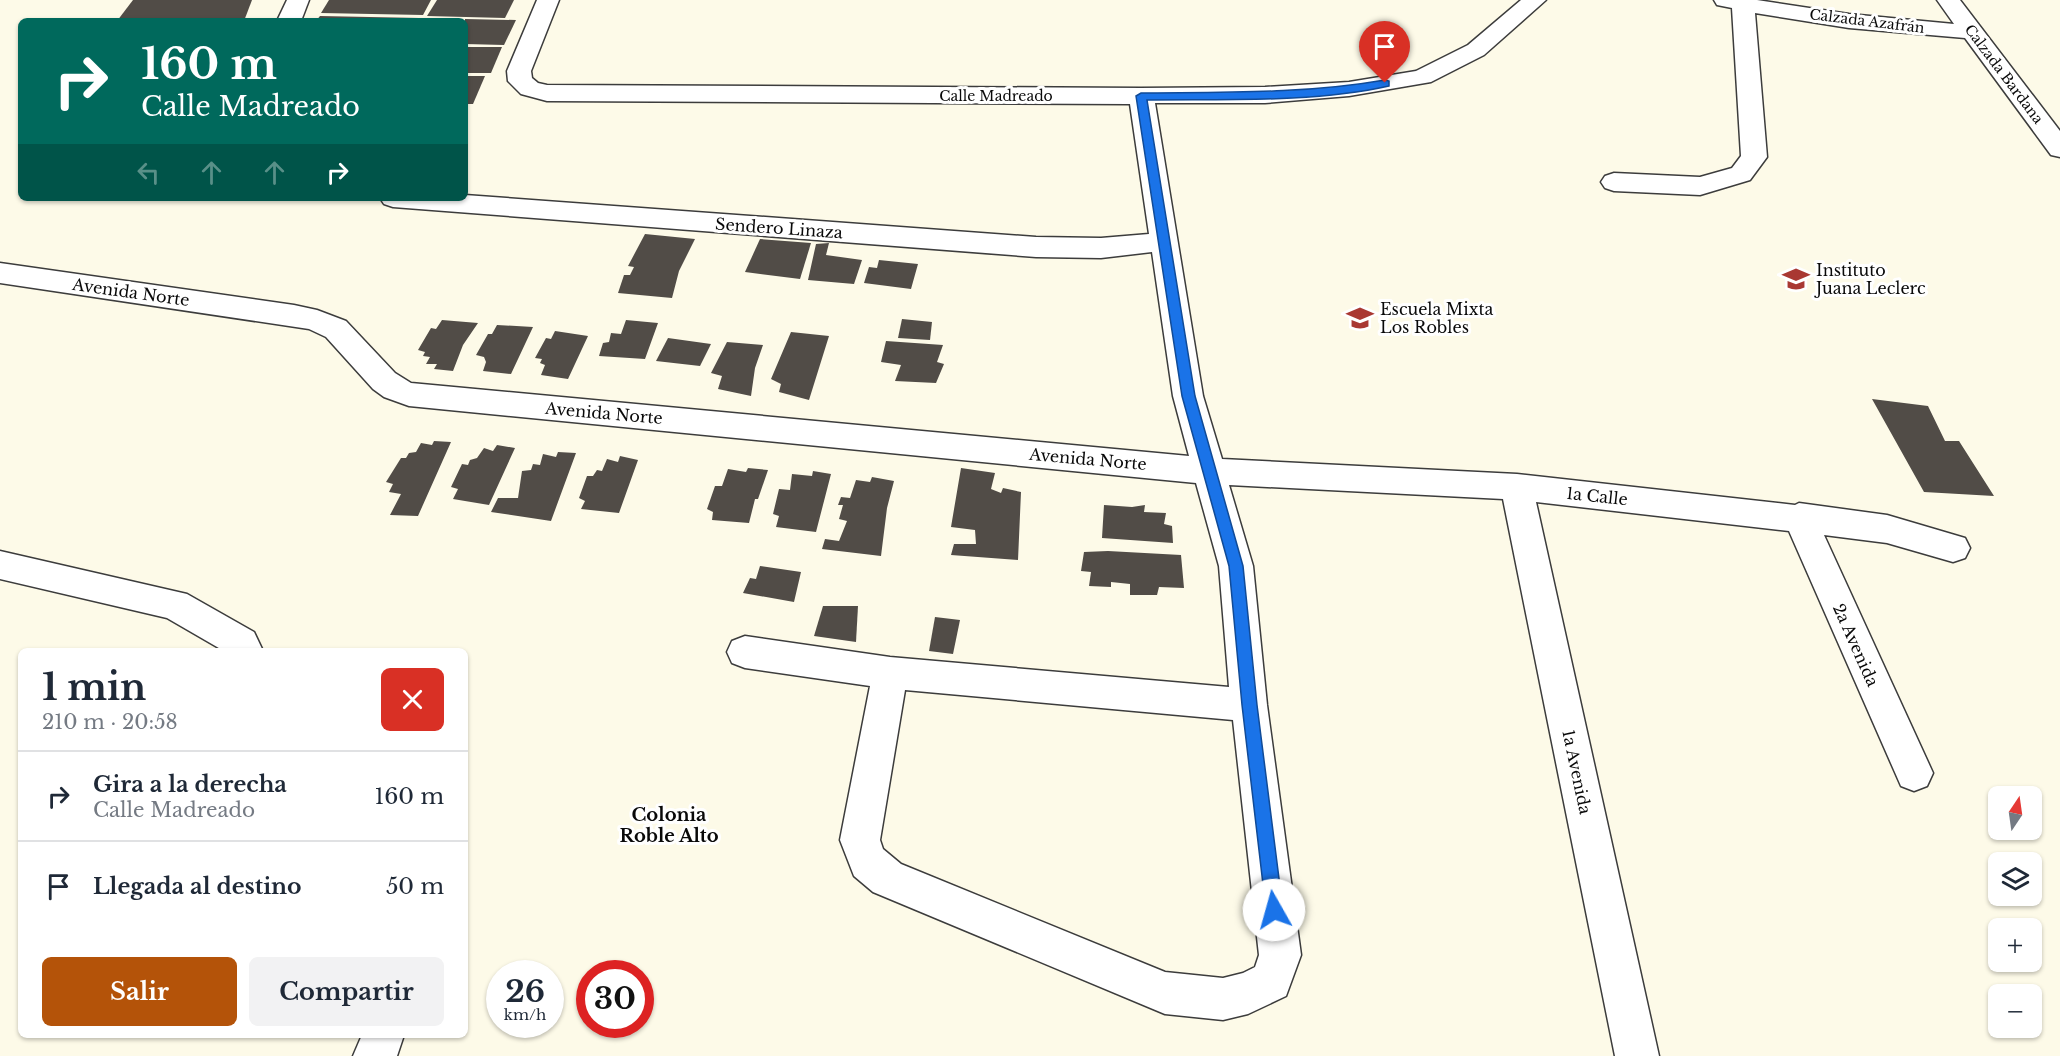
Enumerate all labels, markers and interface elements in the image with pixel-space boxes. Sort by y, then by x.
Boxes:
street label: Calzada Azafrán [1808,5,1926,37]
pin [1359,21,1410,83]
street label: Calzada Bardana [1961,21,2047,127]
icon: arrive [1368,30,1401,63]
text: 160 m [141,38,277,90]
icon: right [42,42,120,120]
street label: Calle Madreado [939,87,1053,105]
text: Calle Madreado [141,90,360,123]
icon: left [132,156,165,189]
icon: ahead [195,156,228,189]
icon: ahead [258,156,291,189]
icon: right [321,156,354,189]
street label: Sendero Linaza [715,214,844,242]
place label: Instituto Juana Leclerc [1814,260,1926,298]
school or university icon: Instituto Juana Leclerc [1781,264,1811,294]
street label: Avenida Norte [70,274,191,310]
place label: Escuela Mixta Los Robles [1380,299,1494,337]
school or university icon: Escuela Mixta Los Robles [1345,303,1375,333]
street label: Avenida Norte [543,398,664,428]
street label: Avenida Norte [1027,444,1148,474]
street label: 1a Calle [1565,483,1629,509]
street label: 2a Avenida [1829,600,1883,690]
text: 1 min [42,665,146,710]
button: close [381,668,444,731]
text: 210 m · 20:58 [42,710,178,734]
street label: 1a Avenida [1558,728,1596,816]
text: Gira a la derecha [93,771,287,798]
icon: right [42,780,75,813]
text: 160 m [374,783,444,810]
north arrow [1988,786,2042,840]
map controls [1988,786,2042,1038]
text: Calle Madreado [93,798,255,822]
district label: Colonia Roble Alto [619,804,719,847]
button: layers [1988,852,2042,906]
icon: arrive [42,870,75,903]
text: Llegada al destino [93,873,302,900]
text: 50 m [386,873,444,900]
position arrow [1242,878,1306,942]
button: + [1988,918,2042,972]
button: Salir [42,957,237,1026]
button: Compartir [249,957,444,1026]
speed limit sign: 30 [576,960,654,1038]
text: 26 [505,973,545,1010]
button: − [1988,984,2042,1038]
text: km/h [504,1005,546,1024]

